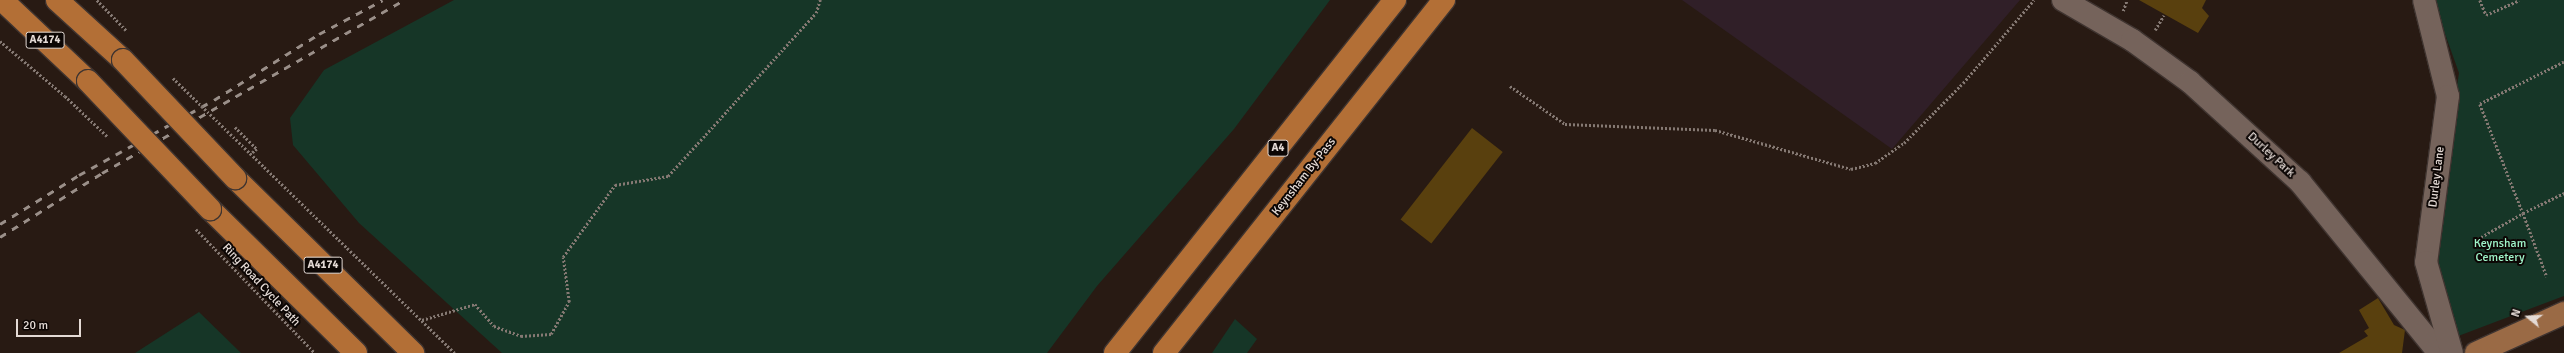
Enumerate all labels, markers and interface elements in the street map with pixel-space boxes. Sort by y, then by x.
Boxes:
road number: A4174 [25,31,65,49]
street label: Durley Park [2244,130,2298,180]
street label: Keynsham By-Pass [1269,135,1339,219]
road number: A4 [1267,139,1289,157]
street label: Durley Lane [2426,146,2448,208]
park label: Keynsham Cemetery [2474,237,2526,265]
street label: Ring Road Cycle Path [219,241,303,329]
road number: A4174 [303,256,343,274]
north arrow [2508,297,2548,337]
text: N [2509,307,2523,319]
scale bar [18,311,83,337]
text: 20 m [23,318,48,333]

